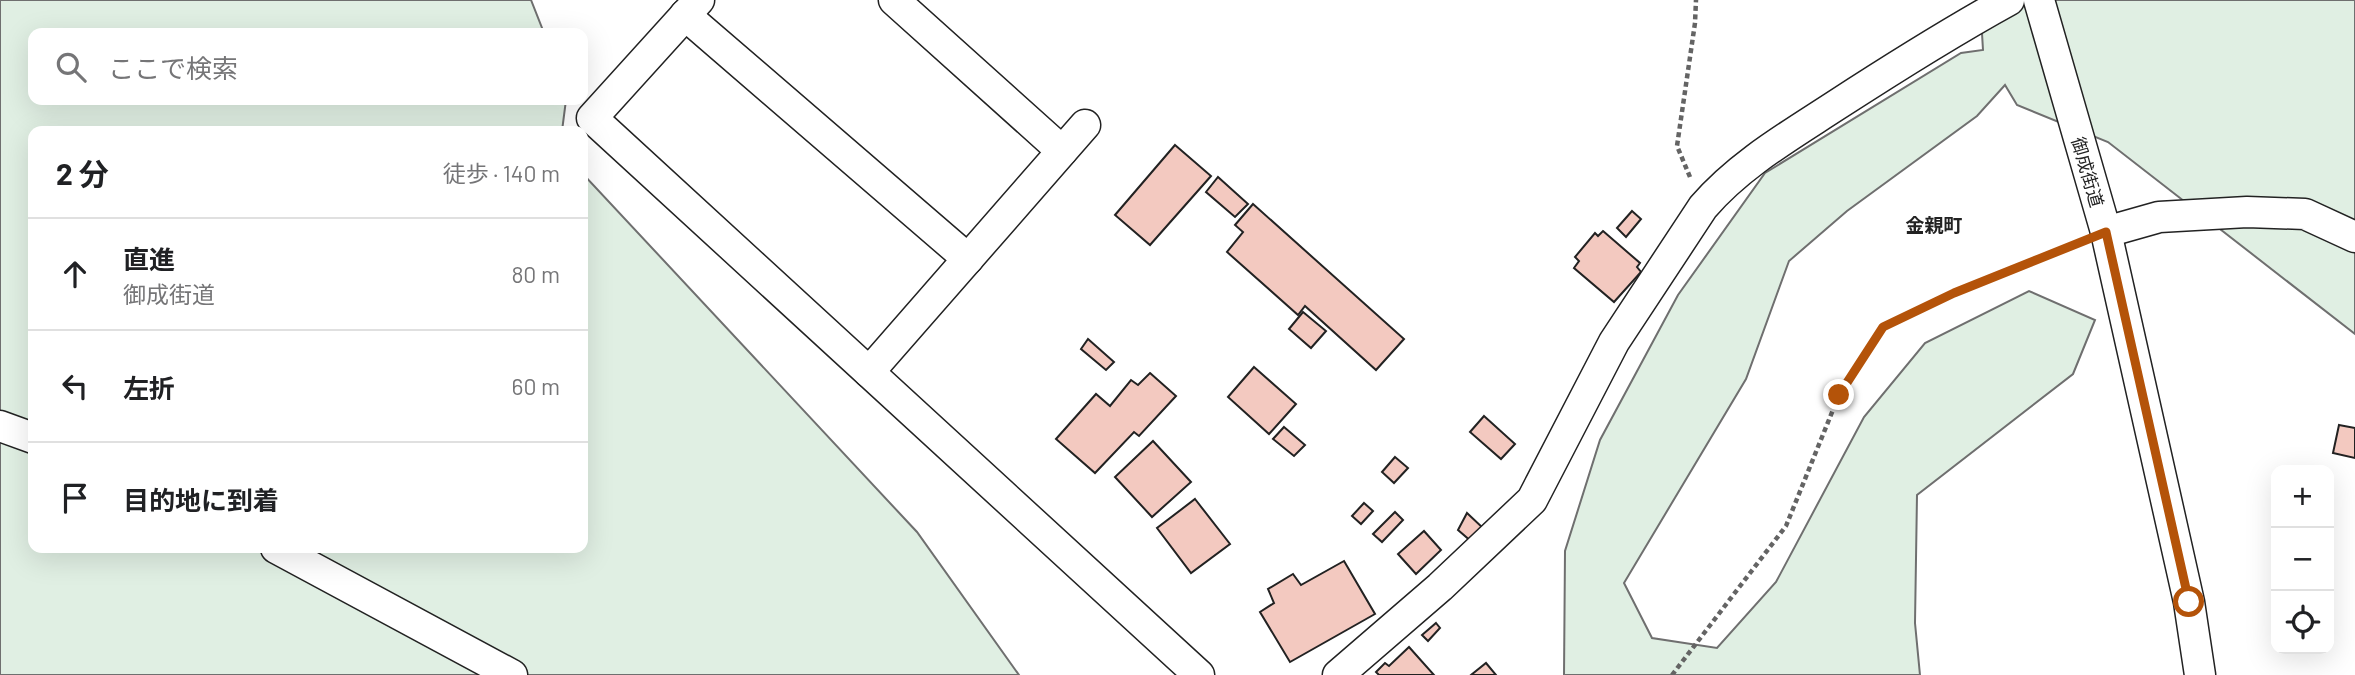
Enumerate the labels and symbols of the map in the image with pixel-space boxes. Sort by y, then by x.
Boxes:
street label: 御成街道 [2068,134,2108,210]
district label: 金親町 [1905,213,1963,236]
route end [1823,379,1854,410]
route start [2173,586,2204,617]

